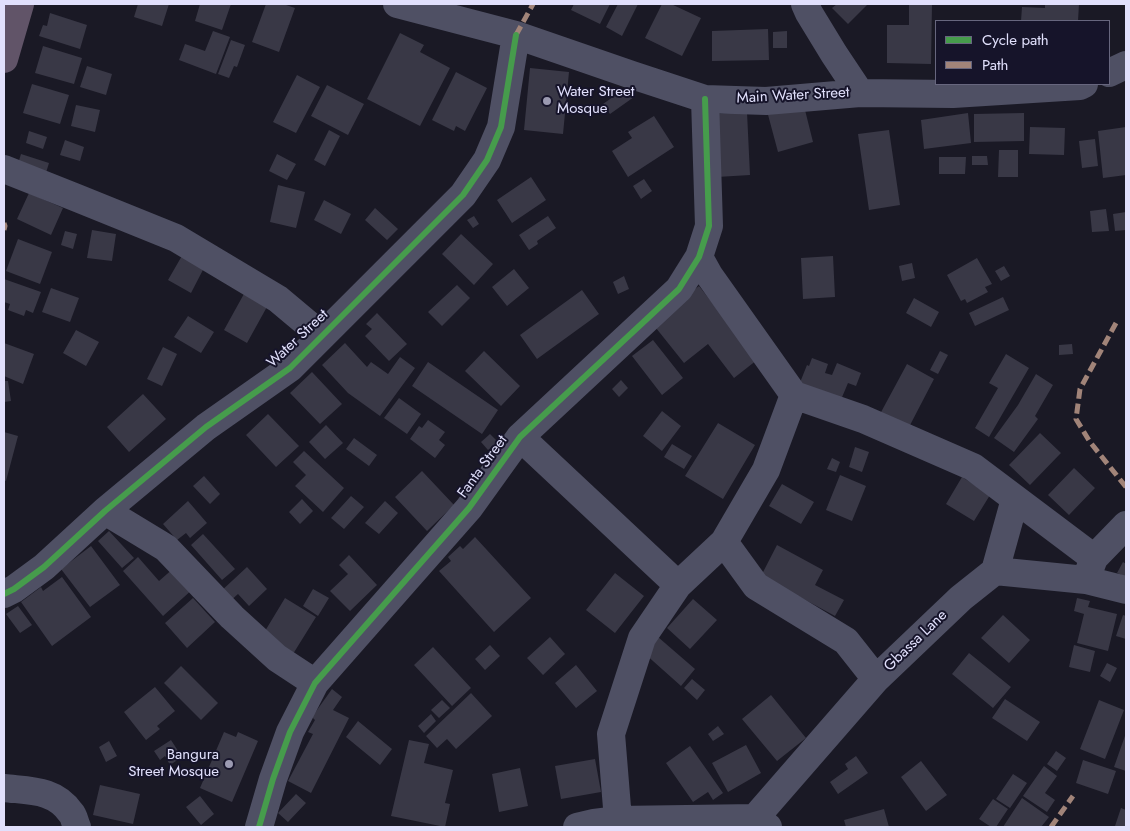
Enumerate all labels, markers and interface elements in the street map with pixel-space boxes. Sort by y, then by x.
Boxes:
legend [935,20,1110,85]
text: Cycle path [982,29,1049,51]
text: Path [982,54,1008,76]
place label: Water Street Mosque [557,83,634,118]
street label: Main Water Street [736,84,850,108]
marker: Water Street Mosque [541,95,553,107]
street label: Water Street [264,306,332,372]
street label: Fanta Street [454,432,512,502]
street label: Gbassa Lane [881,606,951,676]
place label: Bangura Street Mosque [128,746,219,781]
marker: Bangura Street Mosque [223,758,235,770]

